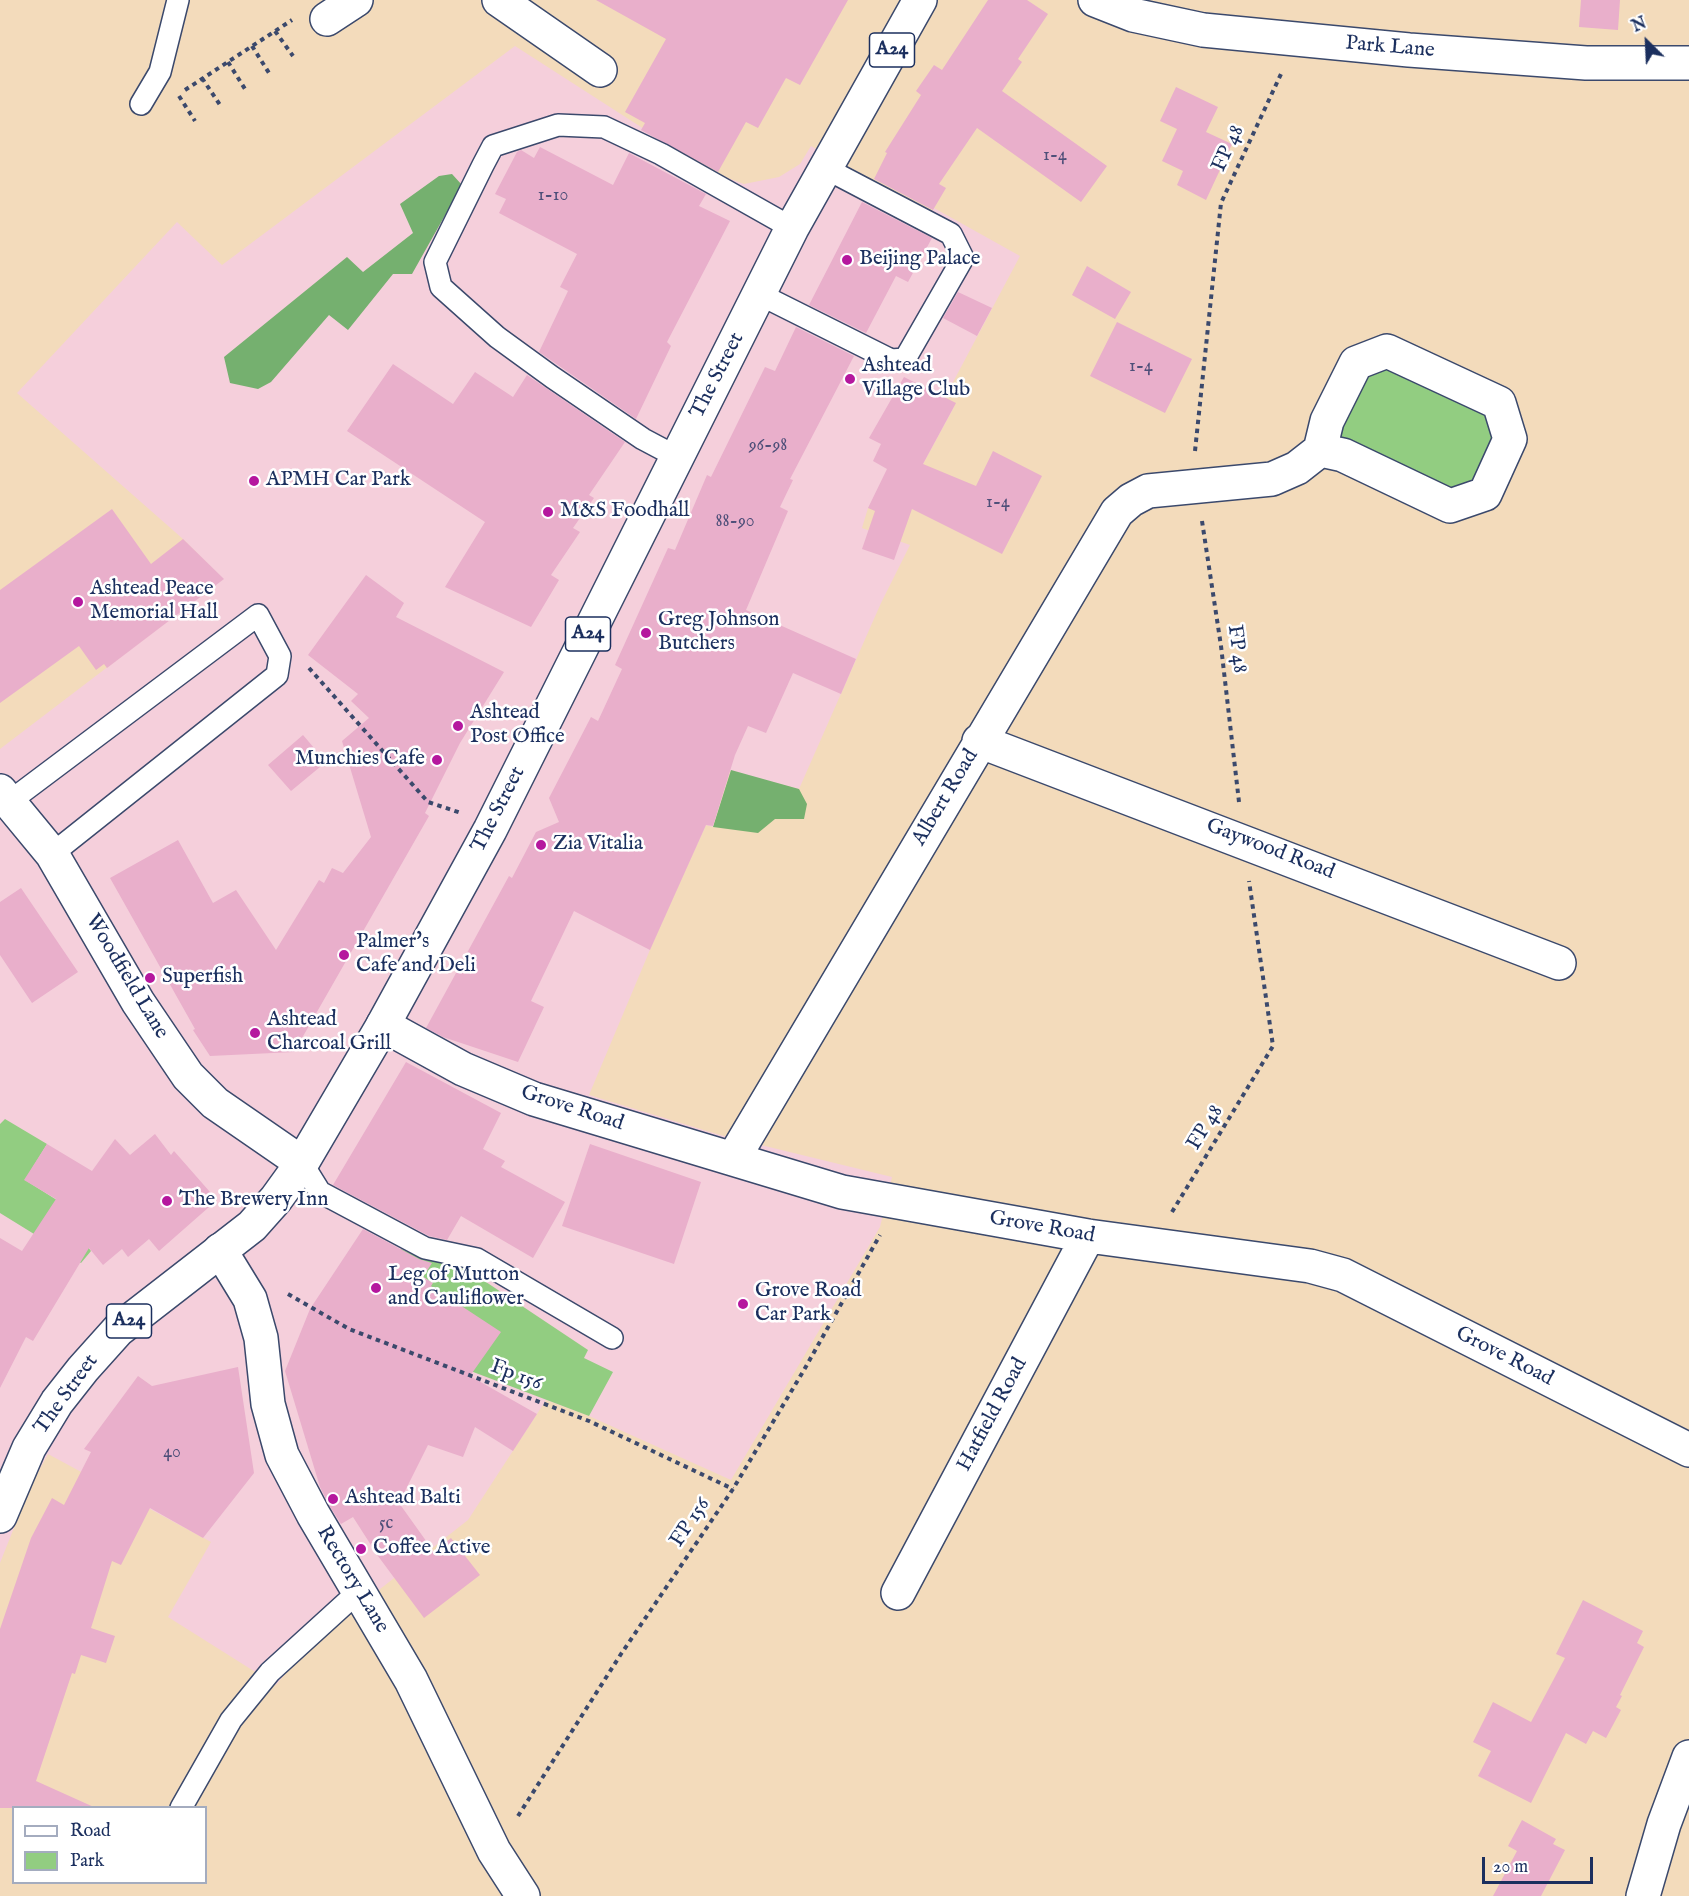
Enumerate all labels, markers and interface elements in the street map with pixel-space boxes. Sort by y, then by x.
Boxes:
north arrow [1617,12,1677,72]
text: N [1629,14,1650,38]
street label: Park Lane [1344,32,1436,64]
road number: A24 [870,33,914,67]
street label: FP 48 [1207,122,1251,176]
house number: 1-4 [1043,145,1067,167]
house number: 1-10 [538,185,568,207]
place label: Beijing Palace [859,247,980,273]
marker: Beijing Palace [840,253,854,267]
street label: The Street [686,329,750,423]
place label: Ashtead Village Club [862,354,970,404]
house number: 1-4 [1129,356,1153,378]
marker: Ashtead Village Club [843,372,857,386]
house number: 96-98 [749,435,787,457]
place label: APMH Car Park [266,468,411,494]
marker: APMH Car Park [247,474,261,488]
house number: 1-4 [986,492,1010,514]
place label: M&S Foodhall [560,499,690,525]
marker: M&S Foodhall [541,505,555,519]
house number: 88-90 [715,511,755,533]
place label: Ashtead Peace Memorial Hall [90,577,218,627]
marker: Ashtead Peace Memorial Hall [71,595,85,609]
place label: Greg Johnson Butchers [658,608,779,658]
road number: A24 [566,617,610,651]
street label: FP 48 [1221,623,1251,675]
marker: Greg Johnson Butchers [639,626,653,640]
place label: Ashtead Post Office [470,701,565,751]
marker: Ashtead Post Office [451,719,465,733]
street label: Albert Road [907,745,985,851]
place label: Munchies Cafe [295,747,425,773]
marker: Munchies Cafe [430,753,444,767]
street label: The Street [467,763,531,857]
street label: Gaywood Road [1202,814,1338,886]
place label: Zia Vitalia [553,832,643,858]
marker: Zia Vitalia [534,838,548,852]
street label: Woodfield Lane [79,910,173,1044]
place label: Palmer's Cafe and Deli [356,930,476,980]
marker: Palmer's Cafe and Deli [337,948,351,962]
place label: Superfish [162,965,243,991]
marker: Superfish [143,971,157,985]
place label: Ashtead Charcoal Grill [267,1008,391,1058]
marker: Ashtead Charcoal Grill [248,1026,262,1040]
street label: Grove Road [518,1081,626,1137]
street label: FP 48 [1182,1101,1230,1155]
place label: The Brewery Inn [179,1188,328,1214]
marker: The Brewery Inn [160,1194,174,1208]
street label: Grove Road [987,1206,1097,1250]
place label: Leg of Mutton and Cauliflower [388,1263,524,1313]
place label: Grove Road Car Park [755,1279,861,1329]
marker: Leg of Mutton and Cauliflower [369,1281,383,1295]
marker: Grove Road Car Park [736,1297,750,1311]
road number: A24 [106,1304,152,1338]
street label: Grove Road [1451,1322,1557,1392]
street label: The Street [30,1350,104,1440]
street label: Hatfield Road [953,1354,1033,1476]
street label: Fp 156 [487,1355,545,1397]
house number: 40 [163,1442,181,1464]
place label: Ashtead Balti [345,1486,461,1512]
marker: Ashtead Balti [326,1492,340,1506]
street label: FP 156 [665,1493,717,1553]
house number: 5c [379,1513,393,1535]
street label: Rectory Lane [310,1522,394,1638]
place label: Coffee Active [373,1536,490,1562]
marker: Coffee Active [354,1542,368,1556]
legend [12,1806,207,1884]
text: Road [70,1820,111,1843]
scale bar [1485,1845,1596,1883]
text: Park [70,1850,104,1873]
text: 20 m [1493,1856,1528,1879]

